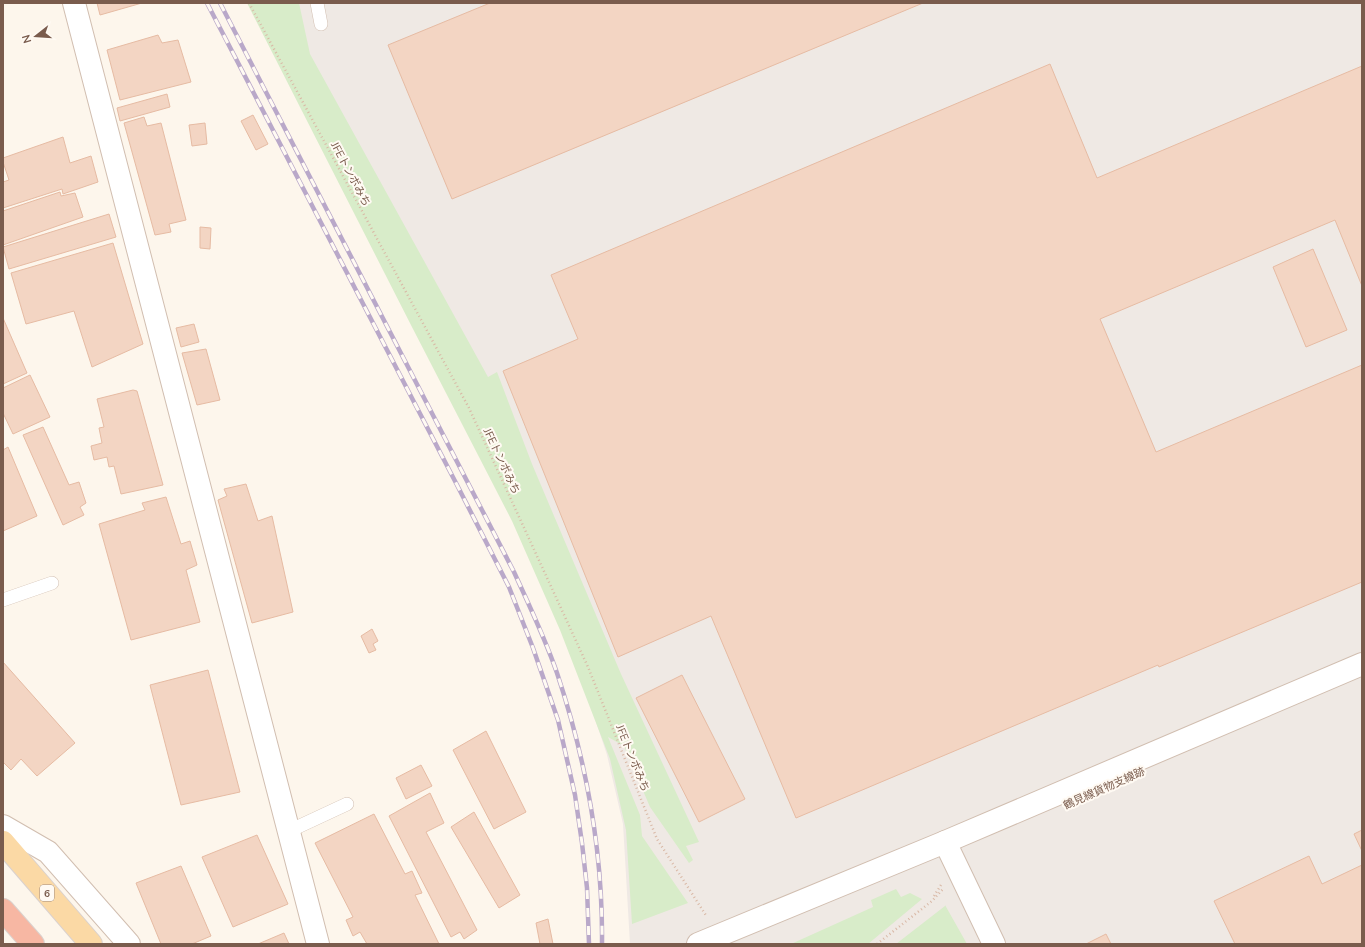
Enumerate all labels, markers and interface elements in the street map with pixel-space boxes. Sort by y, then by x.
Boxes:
north arrow [16,16,56,56]
text: N [19,33,35,45]
street label: JFEトンボみち [327,138,374,209]
street label: JFEトンボみち [479,425,523,497]
street label: JFEトンボみち [612,722,653,794]
street label: 鶴見線貨物支線跡 [1061,764,1147,813]
road number: 6 [40,885,54,901]

